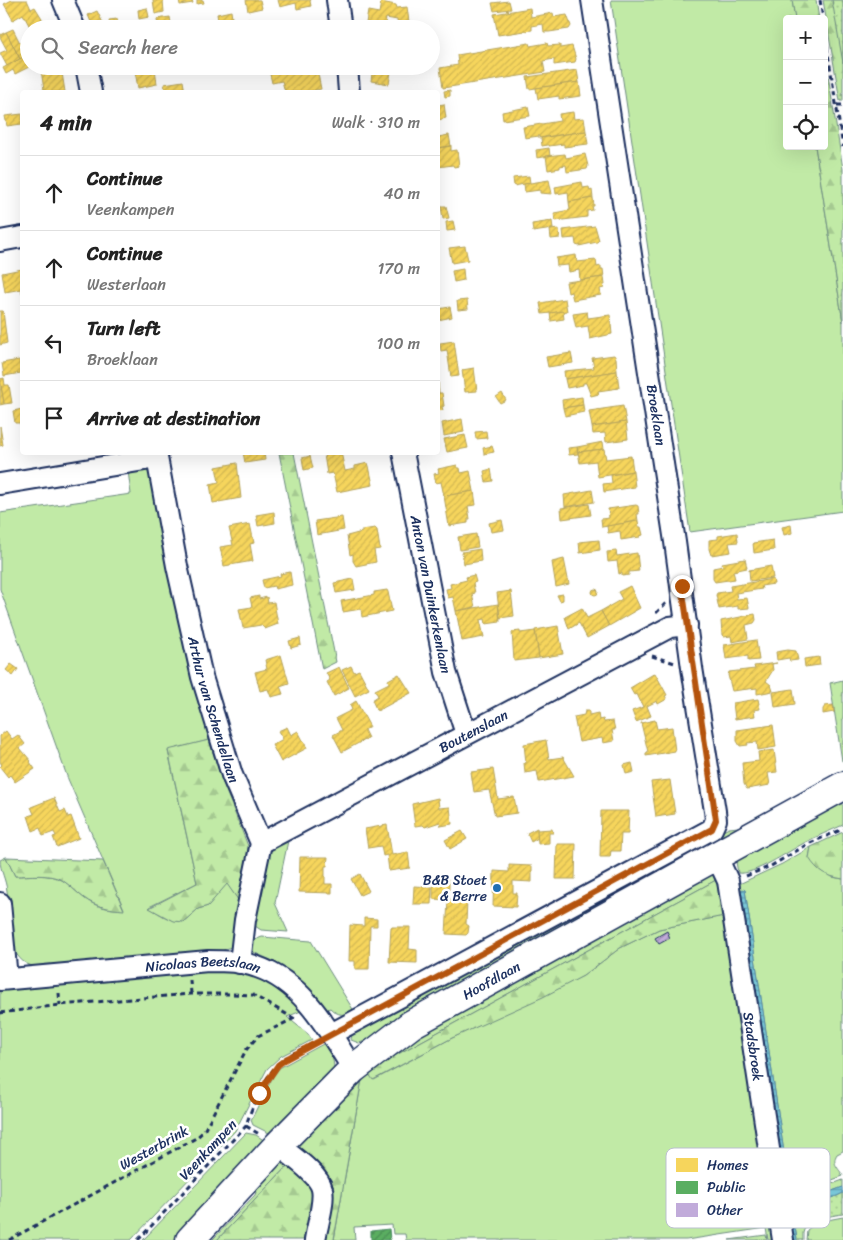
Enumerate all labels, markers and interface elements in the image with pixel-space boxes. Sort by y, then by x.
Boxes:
map controls [783,15,828,150]
button: + [783,15,828,60]
search box [20,20,440,75]
text: Search here [78,31,178,64]
icon: search [38,34,66,62]
button: − [783,60,828,105]
text: 4 min [40,104,92,142]
button: locate [783,105,828,150]
text: Walk · 310 m [332,108,420,137]
text: Continue [87,162,163,195]
icon: ahead [40,179,68,207]
text: 40 m [383,179,420,208]
text: Veenkampen [87,195,174,224]
text: Continue [87,237,163,270]
icon: ahead [40,254,68,282]
text: 170 m [377,254,420,283]
text: Westerlaan [87,270,166,299]
text: Turn left [87,312,160,345]
icon: left [40,329,68,357]
text: 100 m [376,329,420,358]
text: Broeklaan [87,345,158,374]
street label: Broeklaan [639,382,673,448]
text: Arrive at destination [87,402,260,435]
icon: arrive [40,404,68,432]
street label: Anton van Duinkerkenlaan [403,512,459,676]
route end [671,575,694,598]
street label: Arthur van Schendellaan [180,633,247,787]
street label: Boutenslaan [434,702,513,760]
place label: B&B Stoet & Berre [423,868,487,909]
marker: B&B Stoet & Berre [491,882,503,894]
street label: Nicolaas Beetslaan [144,948,265,980]
street label: Hoofdlaan [457,954,525,1006]
street label: Stadsbroek [736,1010,771,1083]
route start [248,1082,271,1105]
street label: Veenkampen [173,1113,244,1186]
street label: Westerbrink [115,1118,194,1177]
legend [666,1148,830,1228]
text: Homes [707,1153,749,1178]
text: Public [707,1175,746,1200]
text: Other [707,1198,744,1223]

